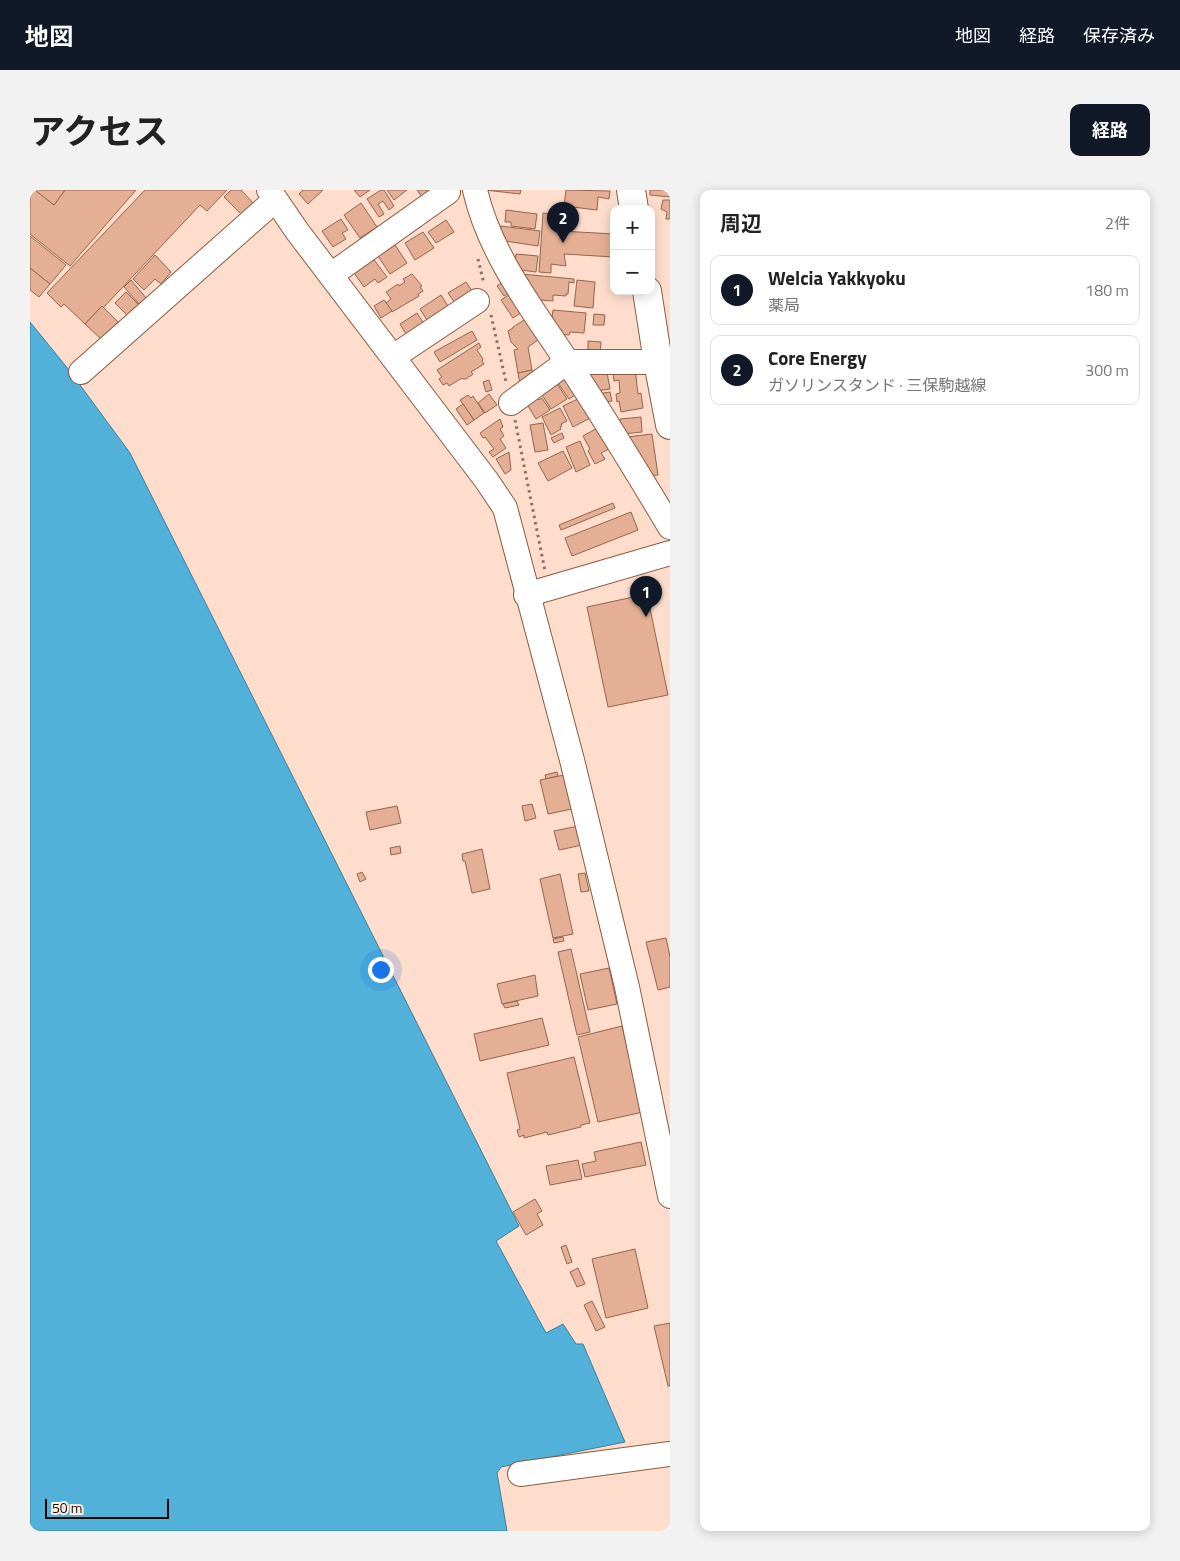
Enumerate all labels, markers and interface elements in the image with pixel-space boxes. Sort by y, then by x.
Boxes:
text: 地図 [25,18,73,54]
text: 地図 [955,22,991,49]
text: 経路 [1019,22,1055,49]
text: 保存済み [1083,22,1155,49]
text: アクセス [30,104,168,158]
button: 経路 [1070,104,1150,156]
pin: 2 [547,202,579,243]
map controls [610,205,655,295]
button: + [610,205,655,250]
text: 周辺 [720,207,762,239]
text: 2件 [1105,211,1130,235]
button: − [610,250,655,295]
text: Welcia Yakkyoku [768,263,906,292]
text: 1 [733,278,741,302]
text: 180 m [1085,278,1129,302]
text: 薬局 [768,293,800,317]
text: Core Energy [768,343,867,372]
text: 2 [733,358,741,382]
text: 300 m [1085,358,1129,382]
text: ガソリンスタンド · 三保駒越線 [768,373,986,397]
pin: 1 [630,576,662,617]
your location [368,957,394,983]
scale bar [45,1496,169,1519]
text: 50 m [52,1497,82,1518]

